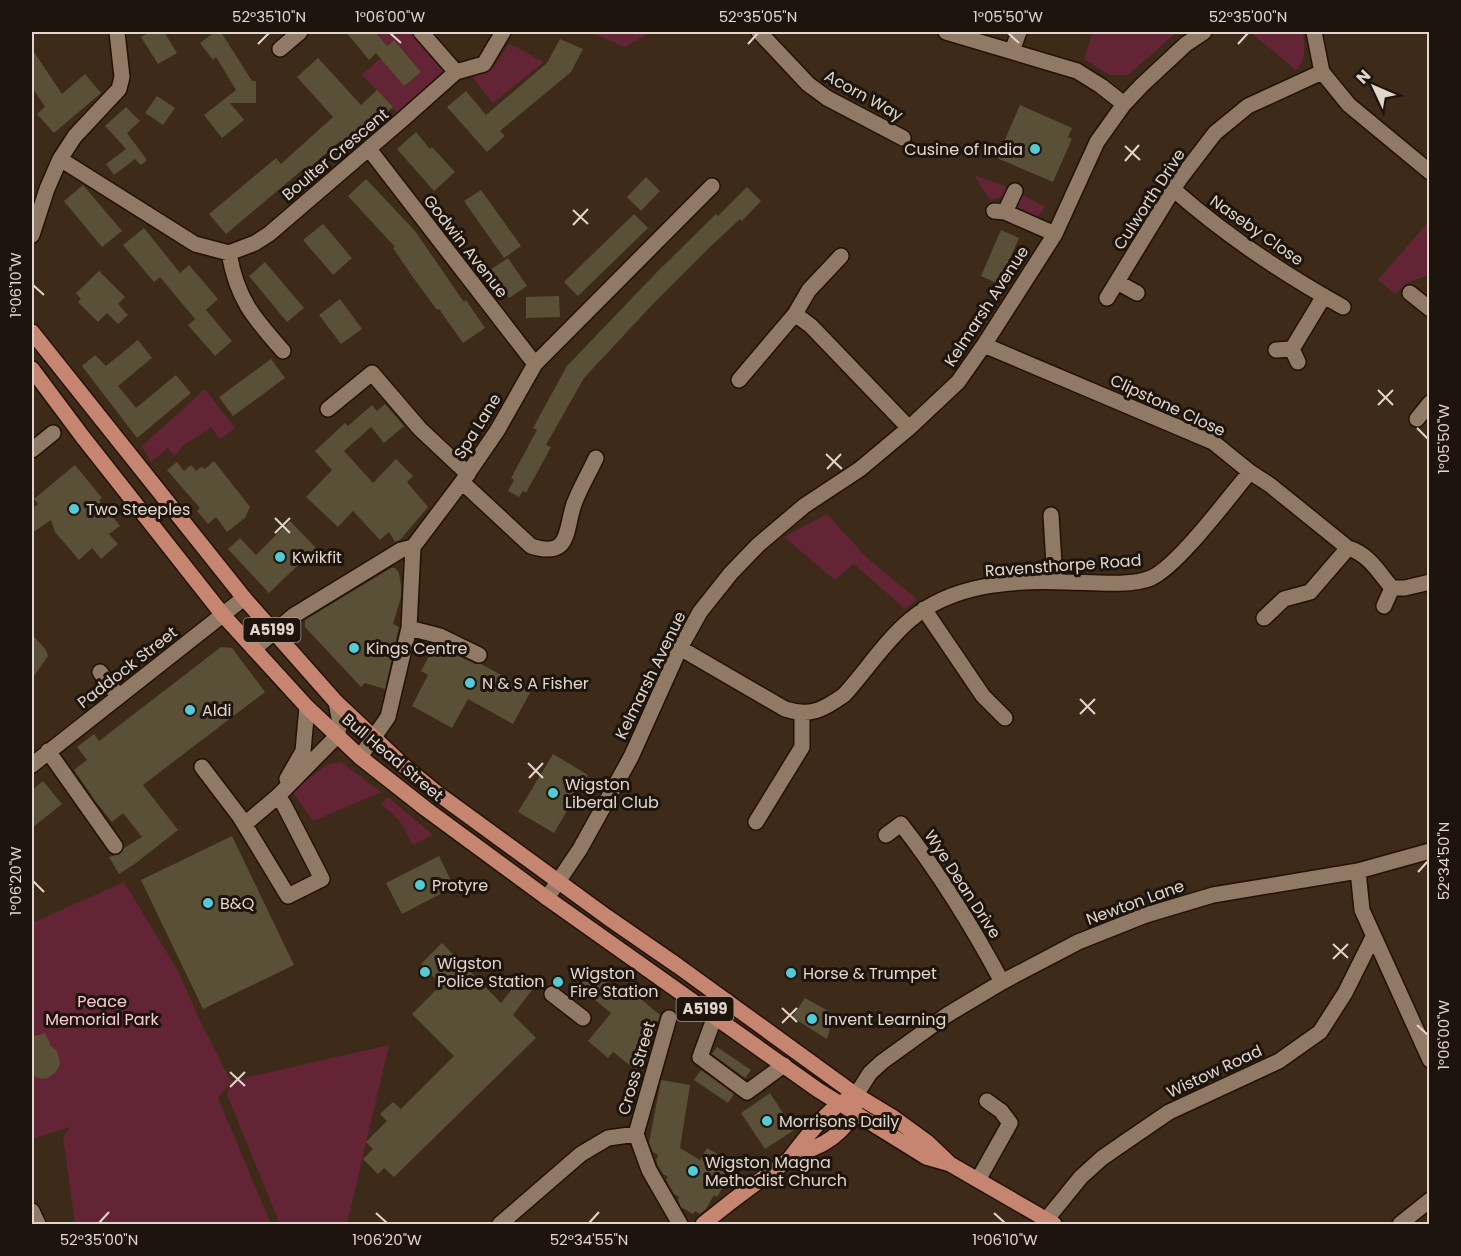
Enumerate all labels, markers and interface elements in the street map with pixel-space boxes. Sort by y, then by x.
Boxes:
text: 52°35'10"N [232,6,306,27]
text: 1°06'00"W [355,6,425,27]
text: 52°35'05"N [719,6,797,27]
text: 1°05'50"W [973,6,1043,27]
text: 52°35'00"N [1209,6,1287,27]
north arrow [1344,57,1404,117]
street label: Acorn Way [820,64,907,127]
text: N [1351,65,1376,89]
street label: Boulter Crescent [277,103,394,206]
place label: Cusine of India [904,138,1023,161]
marker: Cusine of India [1028,142,1042,156]
street label: Culworth Drive [1108,144,1191,254]
street label: Godwin Avenue [418,190,513,303]
street label: Naseby Close [1205,190,1308,271]
street label: Kelmarsh Avenue [939,241,1034,371]
text: 1°06'10"W [5,252,26,318]
street label: Clipstone Close [1106,369,1229,442]
street label: Spa Lane [448,389,507,463]
text: 1°05'50"W [1433,404,1454,474]
place label: Two Steeples [86,498,190,521]
marker: Two Steeples [67,502,81,516]
place label: Kwikfit [292,546,342,569]
street label: Ravensthorpe Road [984,549,1142,582]
marker: Kwikfit [273,550,287,564]
street label: Kelmarsh Avenue [610,607,691,743]
road number: A5199 [244,618,300,642]
street label: Paddock Street [73,621,182,714]
place label: Kings Centre [366,637,468,660]
marker: Kings Centre [347,641,361,655]
place label: N & S A Fisher [482,672,589,695]
marker: N & S A Fisher [463,676,477,690]
place label: Aldi [202,699,231,722]
marker: Aldi [183,703,197,717]
street label: Bull Head Street [337,708,448,807]
place label: Wigston Liberal Club [565,773,659,814]
marker: Wigston Liberal Club [546,786,560,800]
text: 52°34'50"N [1433,822,1454,900]
street label: Wye Dean Drive [919,825,1006,943]
text: 1°06'20"W [5,846,26,916]
place label: Protyre [432,874,488,897]
street label: Newton Lane [1083,874,1187,931]
marker: Protyre [413,878,427,892]
place label: B&Q [220,892,255,915]
marker: B&Q [201,896,215,910]
place label: Wigston Police Station [437,952,545,993]
place label: Wigston Fire Station [570,962,658,1003]
place label: Horse & Trumpet [803,962,937,985]
marker: Wigston Police Station [418,965,432,979]
marker: Horse & Trumpet [784,966,798,980]
marker: Wigston Fire Station [551,975,565,989]
park label: Peace Memorial Park [45,990,160,1031]
road number: A5199 [676,997,734,1021]
text: 1°06'00"W [1433,1000,1454,1070]
place label: Invent Learning [824,1008,946,1031]
marker: Invent Learning [805,1012,819,1026]
street label: Cross Street [612,1018,661,1118]
street label: Wistow Road [1163,1039,1266,1104]
place label: Morrisons Daily [779,1110,899,1133]
marker: Morrisons Daily [760,1114,774,1128]
place label: Wigston Magna Methodist Church [705,1151,847,1192]
marker: Wigston Magna Methodist Church [686,1164,700,1178]
text: 52°35'00"N [60,1229,138,1250]
text: 1°06'20"W [352,1229,422,1250]
text: 52°34'55"N [550,1229,628,1250]
text: 1°06'10"W [972,1229,1038,1250]

